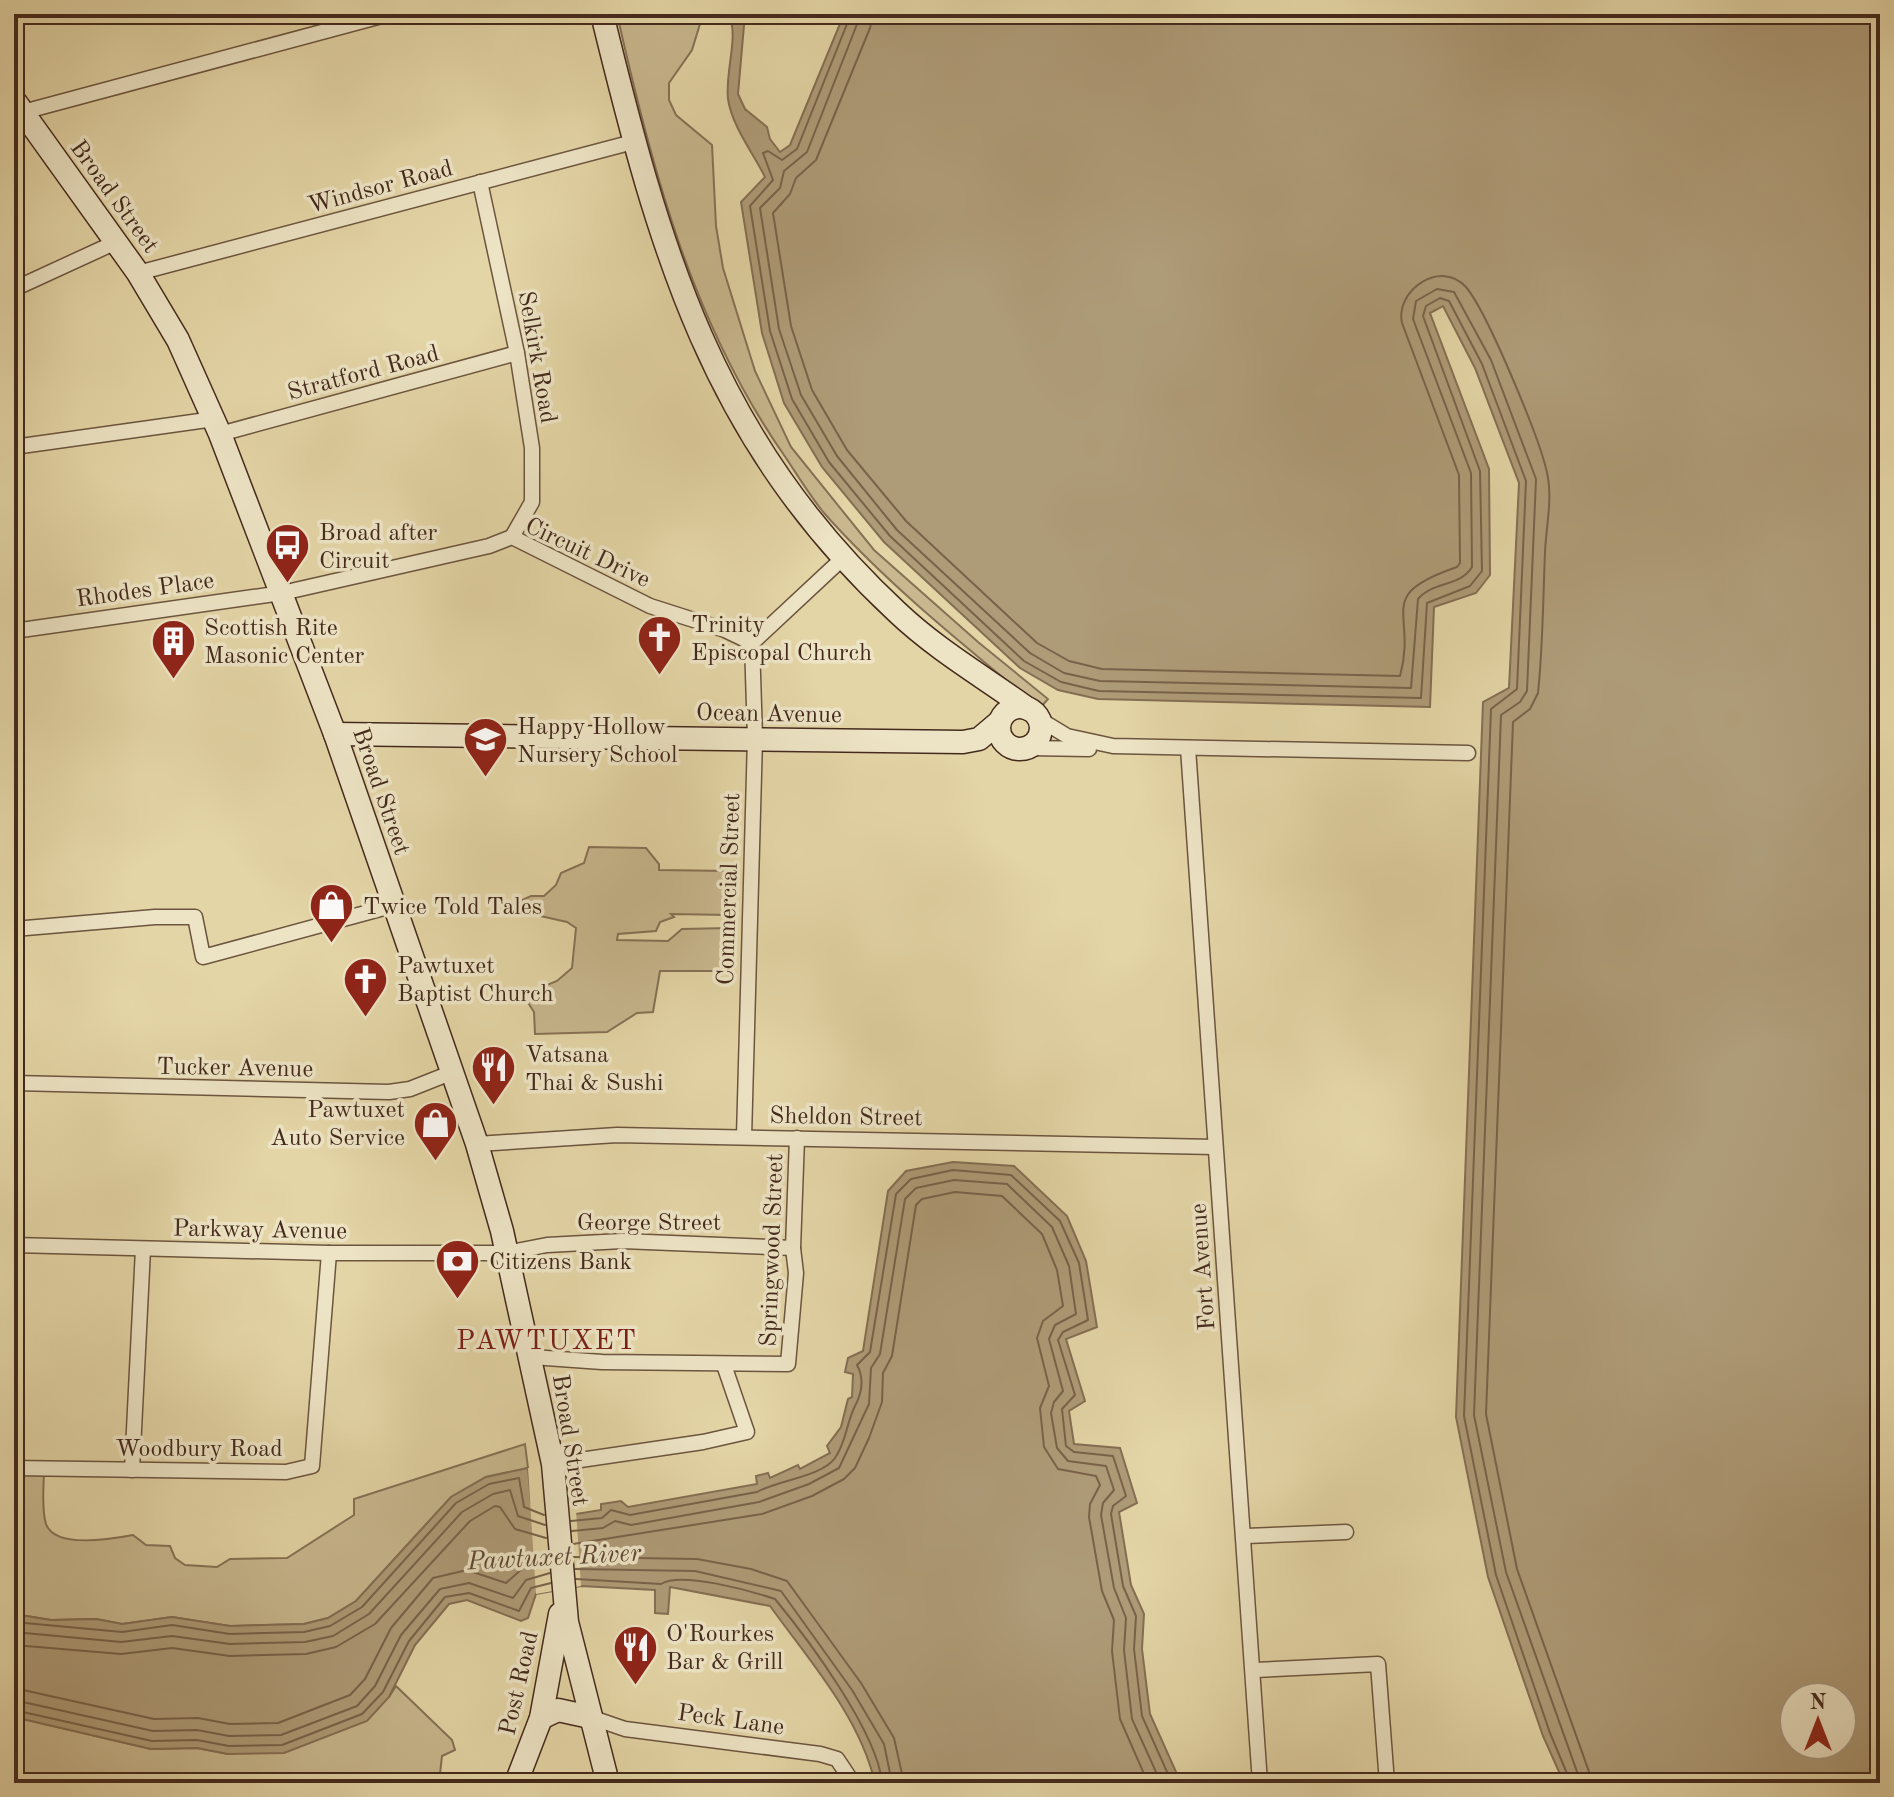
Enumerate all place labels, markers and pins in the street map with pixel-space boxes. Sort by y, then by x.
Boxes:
bus stop icon: Broad after Circuit [264,522,312,585]
place label: Broad after Circuit [319,522,438,574]
church icon: Trinity Episcopal Church [636,614,684,677]
place label: Trinity Episcopal Church [691,614,872,666]
building icon: Scottish Rite Masonic Center [149,617,197,680]
place label: Scottish Rite Masonic Center [204,617,364,669]
school or university icon: Happy Hollow Nursery School [462,716,510,779]
place label: Happy Hollow Nursery School [517,716,678,768]
shop icon: Twice Told Tales [308,882,356,945]
place label: Twice Told Tales [363,896,542,920]
church icon: Pawtuxet Baptist Church [342,955,390,1018]
place label: Pawtuxet Baptist Church [397,955,554,1007]
restaurant icon: Vatsana Thai & Sushi [470,1044,518,1107]
place label: Vatsana Thai & Sushi [525,1044,663,1096]
place label: Pawtuxet Auto Service [270,1099,405,1151]
shop icon: Pawtuxet Auto Service [412,1099,460,1162]
bank icon: Citizens Bank [434,1237,482,1300]
place label: Citizens Bank [489,1251,632,1275]
restaurant icon: O'Rourkes Bar & Grill [611,1623,659,1686]
place label: O'Rourkes Bar & Grill [666,1623,783,1675]

